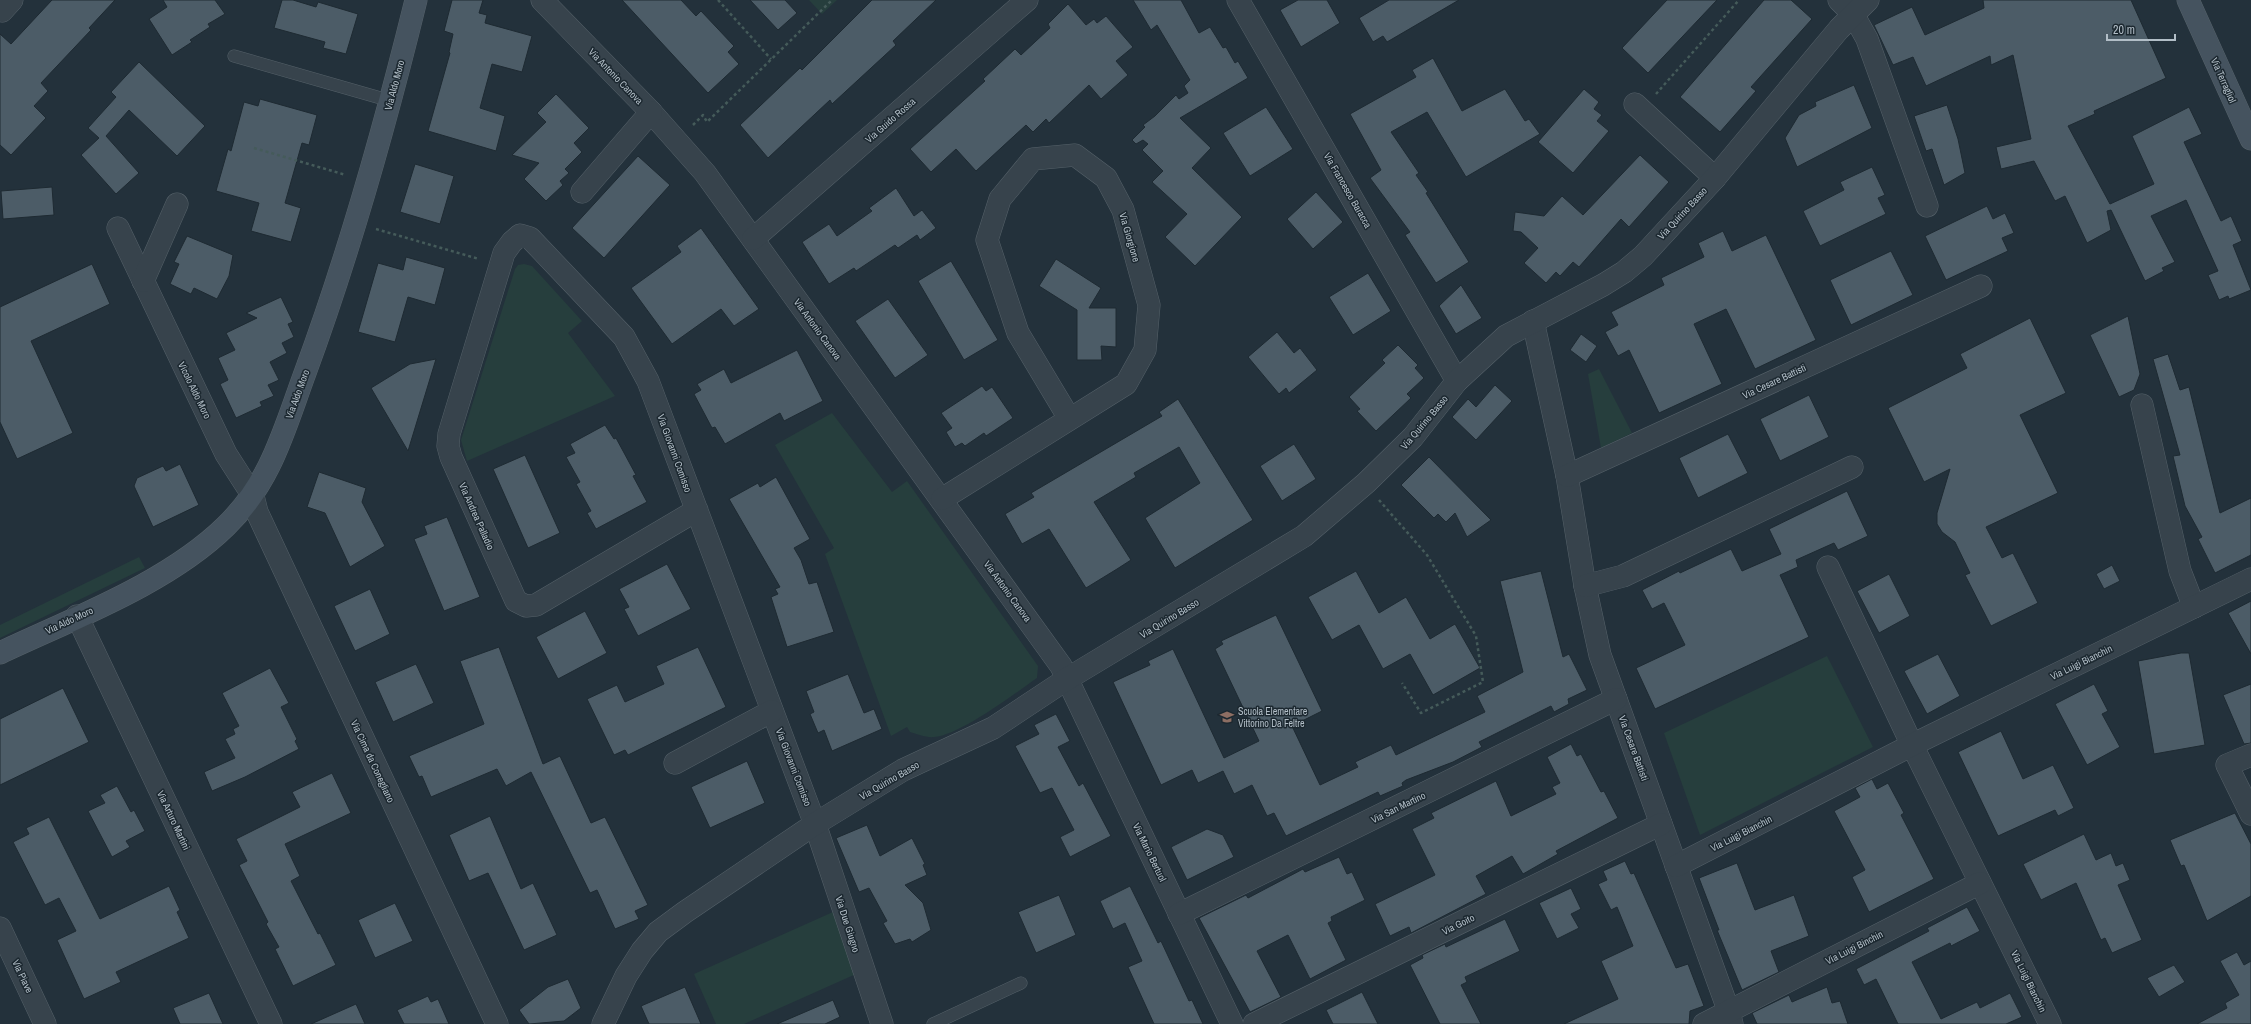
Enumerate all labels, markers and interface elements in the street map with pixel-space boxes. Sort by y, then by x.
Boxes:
scale bar [2107,16,2175,42]
text: 20 m [2113,22,2135,38]
street label: Via Antonio Canova [586,46,646,107]
street label: Via Terragliol [2208,56,2239,105]
street label: Via Aldo Moro [382,58,408,112]
street label: Via Guido Rossa [863,95,918,146]
street label: Via Francesco Baracca [1321,150,1375,231]
street label: Via Quirino Basso [1655,184,1710,242]
street label: Via Giorgione [1116,211,1143,264]
street label: Via Antonio Canova [791,296,845,363]
street label: Vicolo Aldo Moro [175,360,214,421]
street label: Via Cesare Battisti [1740,361,1808,402]
street label: Via Aldo Moro [283,367,313,421]
street label: Via Quirino Basso [1398,392,1451,452]
street label: Via Giovanni Comisso [654,412,695,494]
street label: Via Andrea Palladio [456,481,497,552]
street label: Via Antonio Canova [981,558,1035,625]
street label: Via Quirino Basso [1137,595,1202,641]
street label: Via Aldo Moro [43,604,96,637]
street label: Via Luigi Bianchin [2048,642,2114,683]
place label: Scuola Elementare Vittorino Da Feltre [1238,705,1308,730]
school or university icon: Scuola Elementare Vittorino Da Feltre [1219,709,1235,725]
street label: Via Cesare Battisti [1616,714,1651,783]
street label: Via Cima da Conegliano [348,718,398,805]
street label: Via Giovanni Comisso [773,726,815,808]
street label: Via Quirino Basso [857,758,922,803]
street label: Via Arturo Martini [154,788,193,852]
street label: Via San Martino [1369,788,1428,826]
street label: Via Luigi Bianchin [1708,812,1774,855]
street label: Via Mario Bertuol [1130,821,1169,884]
street label: Via Due Giugno [832,894,863,954]
street label: Via Goito [1440,911,1477,938]
street label: Via Luigi Binchin [1823,927,1885,967]
street label: Via Luigi Bianchin [2008,948,2049,1014]
street label: Via Piave [9,957,36,995]

